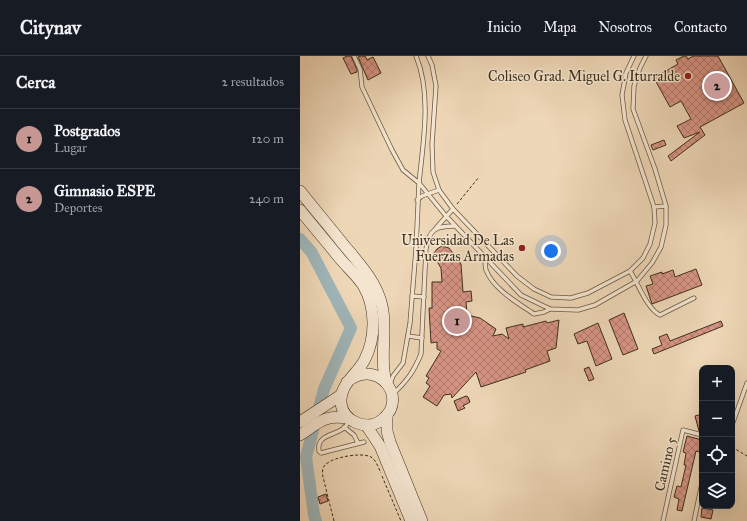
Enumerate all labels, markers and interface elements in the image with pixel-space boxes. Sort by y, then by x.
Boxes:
text: Citynav [20,16,81,39]
text: Inicio [487,19,521,36]
text: Mapa [543,19,576,36]
text: Nosotros [598,19,652,36]
text: Contacto [674,19,727,36]
place label: Coliseo Grad. Miguel G. Iturralde [488,68,680,85]
marker: Coliseo Grad. Miguel G. Iturralde [683,71,693,81]
pin: 2 [704,71,730,101]
text: Cerca [16,72,55,93]
text: 2 resultados [221,74,284,90]
text: Postgrados [54,122,120,140]
text: 1 [26,131,32,147]
text: 120 m [251,131,284,147]
text: Lugar [54,140,87,156]
text: Gimnasio ESPE [54,182,155,200]
text: 2 [26,191,32,207]
text: 240 m [249,191,284,207]
text: Deportes [54,200,102,216]
place label: Universidad De Las Fuerzas Armadas [401,232,514,265]
your location [541,241,561,261]
marker: Universidad De Las Fuerzas Armadas [517,243,527,253]
pin: 1 [444,306,470,336]
map controls [699,365,735,509]
button: + [699,365,735,401]
button: − [699,401,735,437]
street label: Camino 5 [651,435,680,493]
button: locate [699,437,735,473]
button: layers [699,473,735,509]

